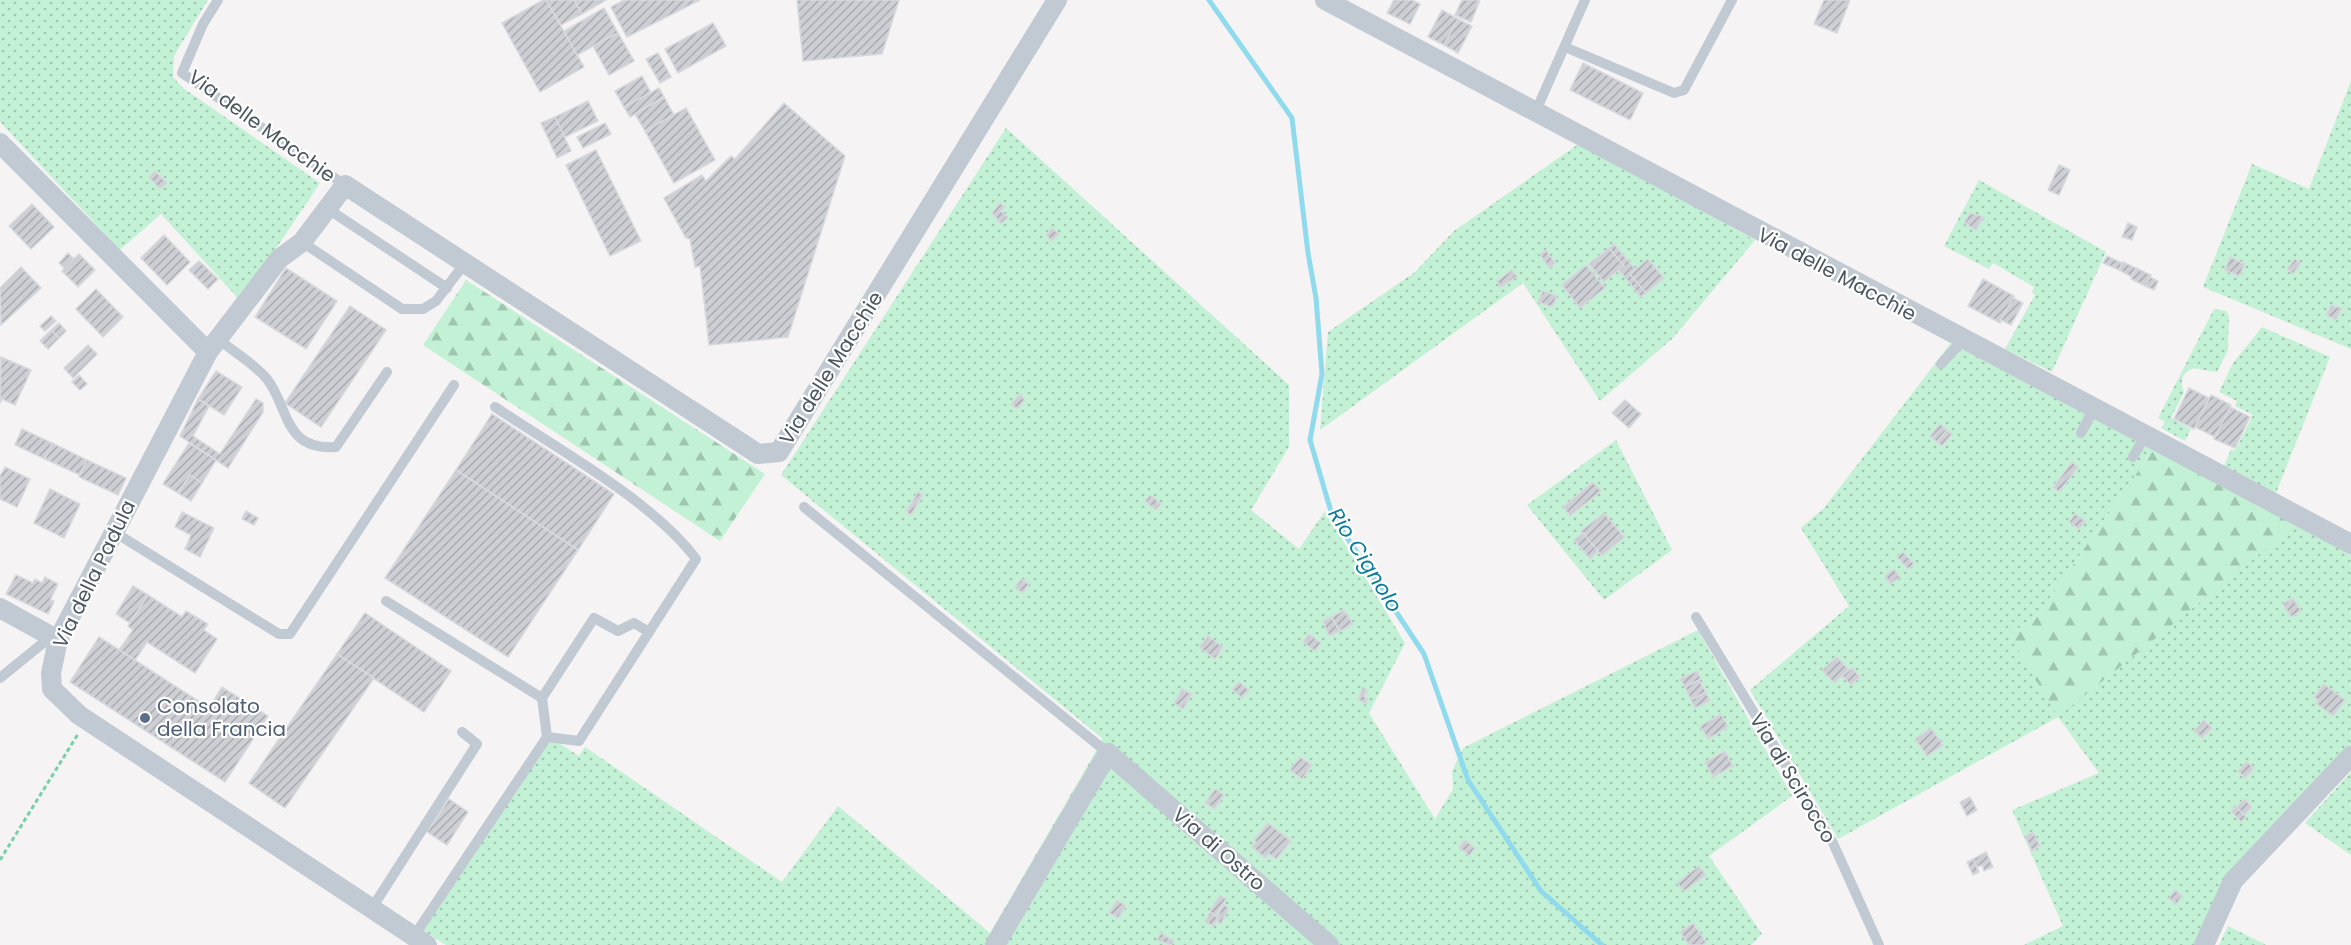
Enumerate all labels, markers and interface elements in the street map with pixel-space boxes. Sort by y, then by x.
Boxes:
street label: Via delle Macchie [183,63,341,189]
street label: Via delle Macchie [1753,220,1921,328]
street label: Via delle Macchie [773,286,889,450]
street label: Via della Padula [46,495,142,653]
water label: Rio Cignolo [1322,502,1409,618]
place label: Consolato della Francia [157,692,286,743]
street label: Via di Scirocco [1743,708,1843,848]
marker: Consolato della Francia [138,711,152,725]
street label: Via di Ostro [1167,801,1271,897]

